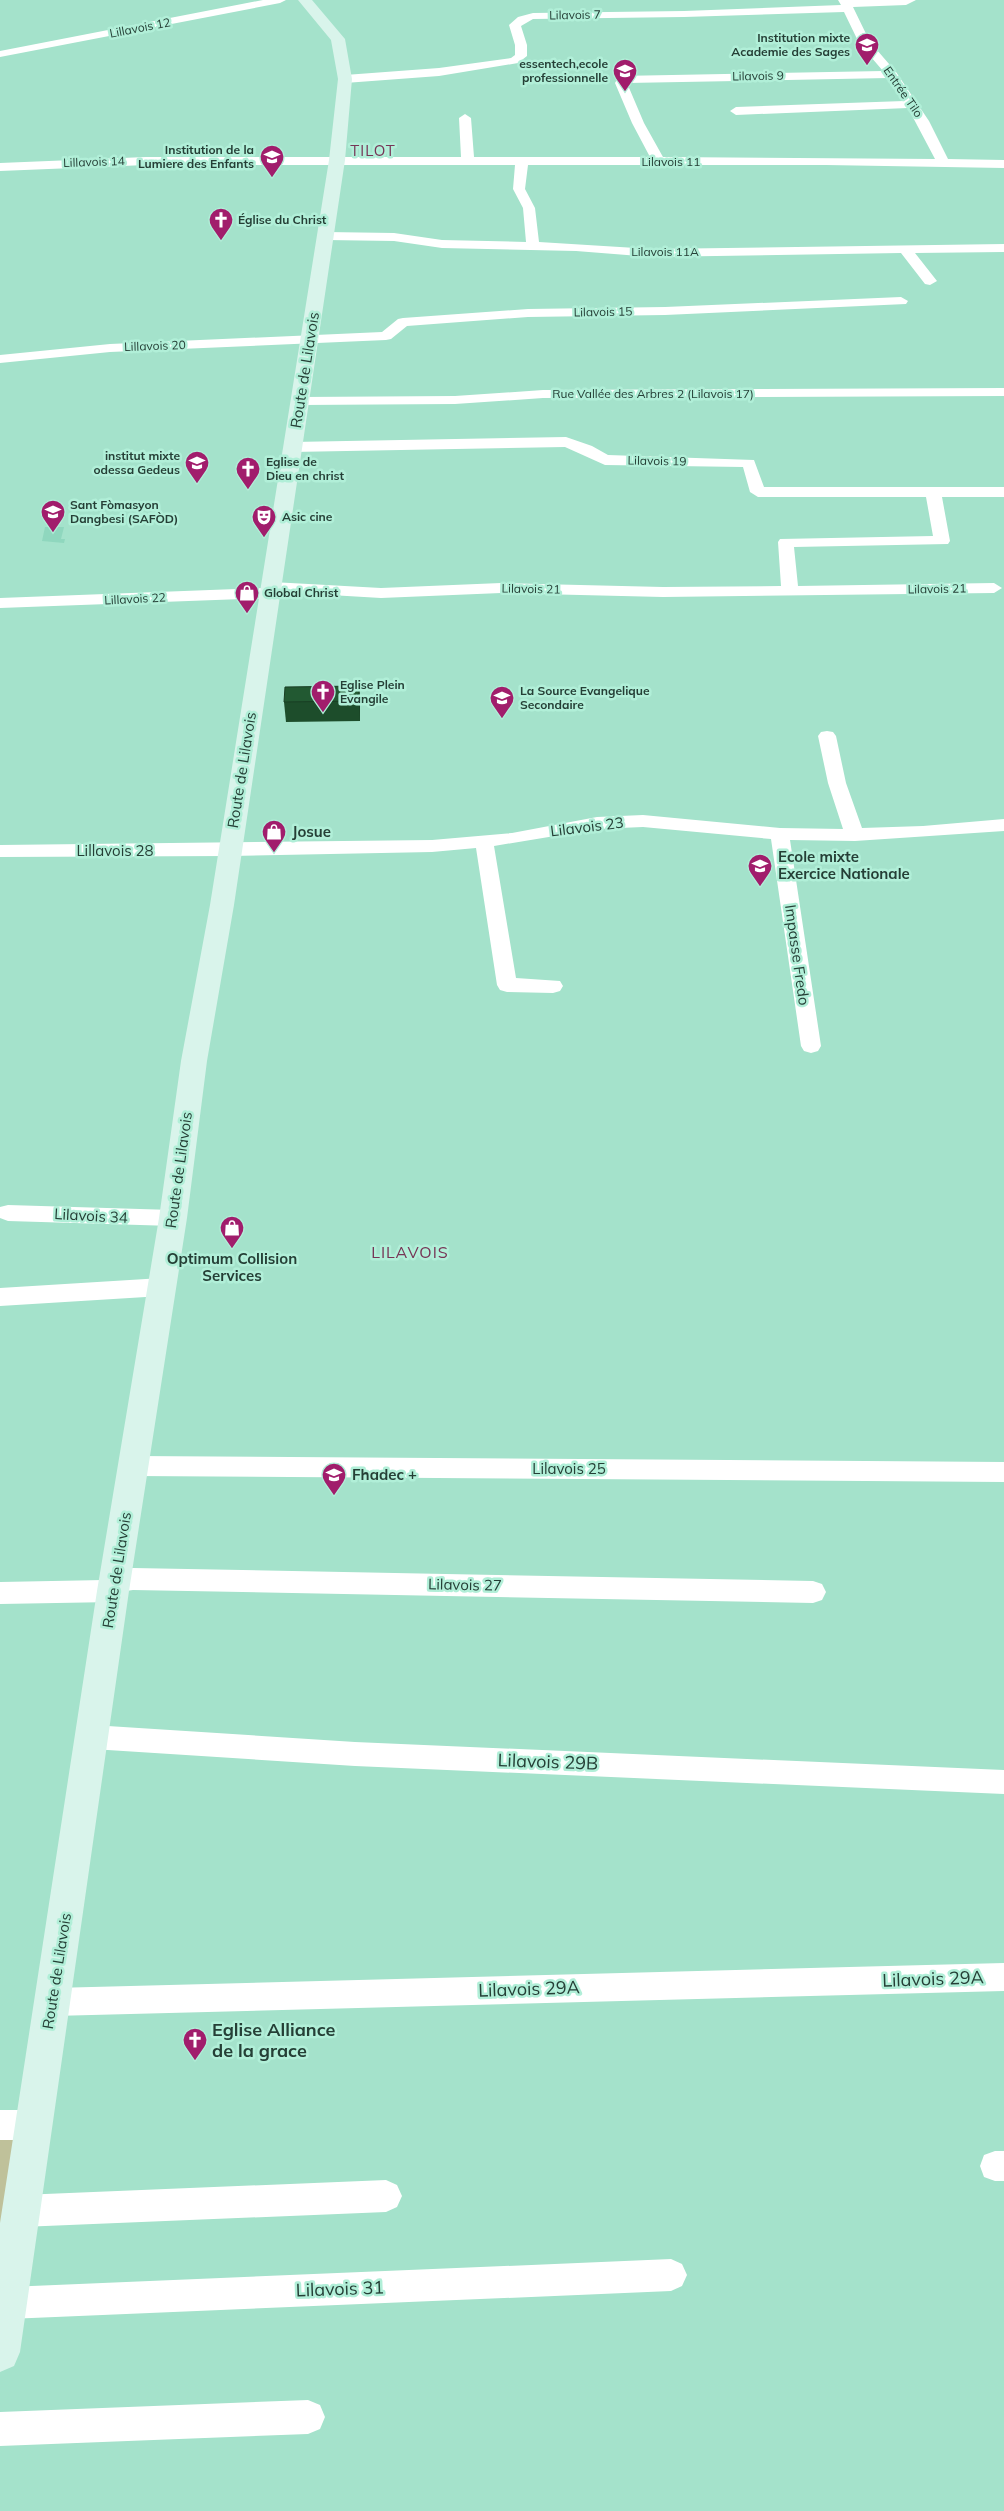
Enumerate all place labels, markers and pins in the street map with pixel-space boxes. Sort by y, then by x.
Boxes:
place label: Institution mixte Academie des Sages [731,30,850,59]
school or university icon: Institution mixte Academie des Sages [854,32,880,66]
place label: essentech,ecole professionnelle [519,56,608,85]
school or university icon: essentech,ecole professionnelle [612,58,638,92]
place label: Institution de la Lumiere des Enfants [138,142,254,171]
school or university icon: Institution de la Lumiere des Enfants [259,144,285,178]
church icon: Église du Christ [208,207,234,241]
place label: Église du Christ [238,212,327,227]
place label: institut mixte odessa Gedeus [93,448,180,477]
school or university icon: institut mixte odessa Gedeus [184,450,210,484]
place label: Eglise de Dieu en christ [266,454,344,483]
church icon: Eglise de Dieu en christ [235,456,261,490]
place label: Sant Fòmasyon Dangbesi (SAFÒD) [70,497,178,526]
school or university icon: Sant Fòmasyon Dangbesi (SAFÒD) [40,499,66,533]
theatre icon: Asic cine [251,504,277,538]
place label: Asic cine [282,509,333,524]
shop icon: Global Christ [234,580,260,614]
place label: Global Christ [264,585,339,600]
place label: Eglise Plein Evangile [340,677,405,706]
church icon: Eglise Plein Evangile [310,679,336,713]
place label: La Source Evangelique Secondaire [520,683,650,712]
school or university icon: La Source Evangelique Secondaire [489,685,515,719]
shop icon: Josue [261,819,287,853]
place label: Josue [292,822,331,841]
place label: Ecole mixte Exercice Nationale [778,847,910,883]
school or university icon: Ecole mixte Exercice Nationale [747,853,773,887]
shop icon: Optimum Collision Services [219,1215,245,1249]
place label: Optimum Collision Services [167,1249,297,1285]
school or university icon: Fhadec + [321,1462,347,1496]
place label: Fhadec + [352,1465,417,1484]
place label: Eglise Alliance de la grace [212,2018,336,2062]
church icon: Eglise Alliance de la grace [182,2027,208,2061]

